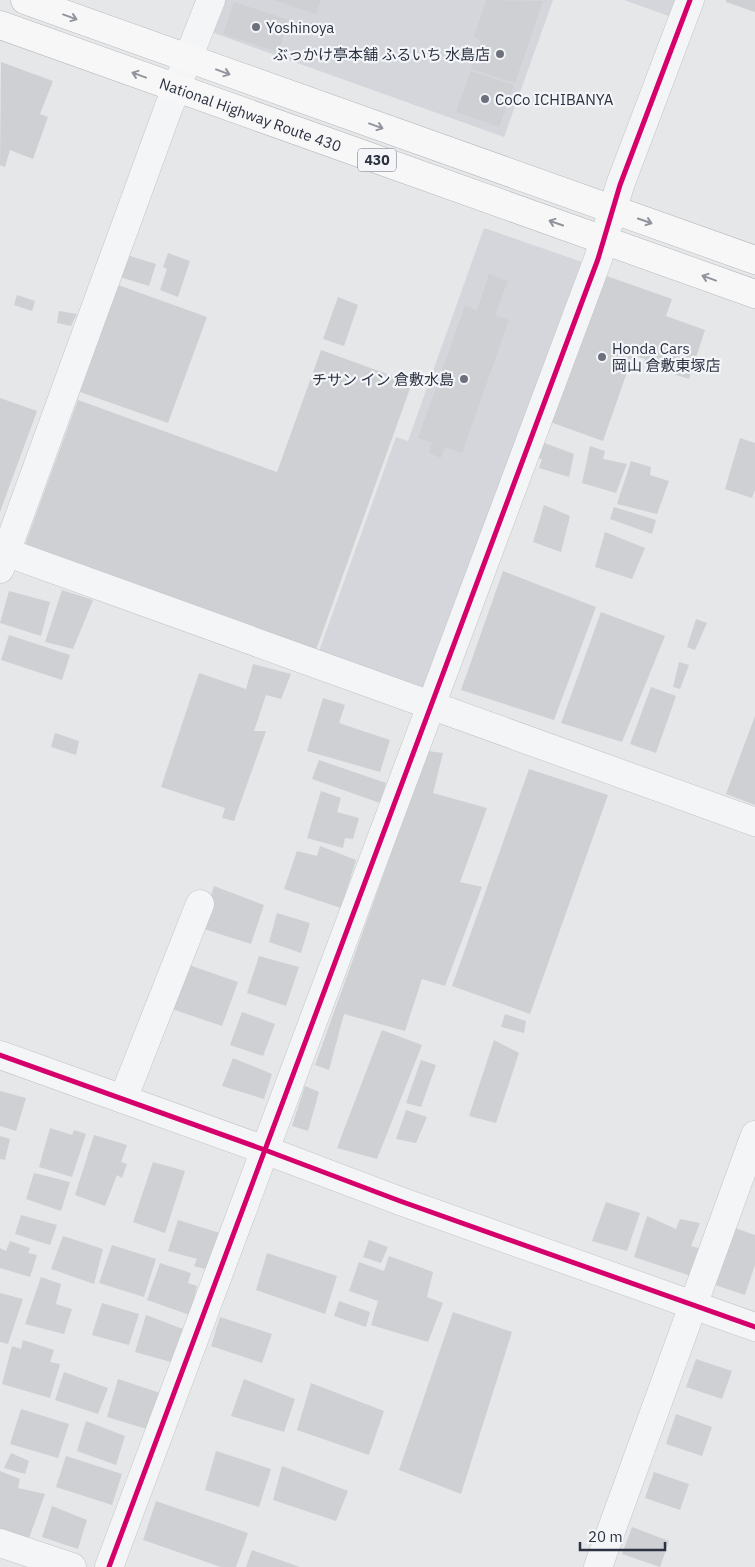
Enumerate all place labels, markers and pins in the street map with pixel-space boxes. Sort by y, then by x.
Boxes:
place label: Yoshinoya [266,18,334,37]
marker: Yoshinoya [250,21,262,33]
place label: ぶっかけ亭本舗 ふるいち 水島店 [273,45,490,64]
marker: ぶっかけ亭本舗 ふるいち 水島店 [494,48,506,60]
place label: CoCo ICHIBANYA [495,90,614,109]
marker: CoCo ICHIBANYA [479,93,491,105]
place label: Honda Cars 岡山 倉敷東塚店 [612,339,721,375]
marker: Honda Cars 岡山 倉敷東塚店 [596,351,608,363]
place label: チサン イン 倉敷水島 [312,370,454,389]
marker: チサン イン 倉敷水島 [458,373,470,385]

